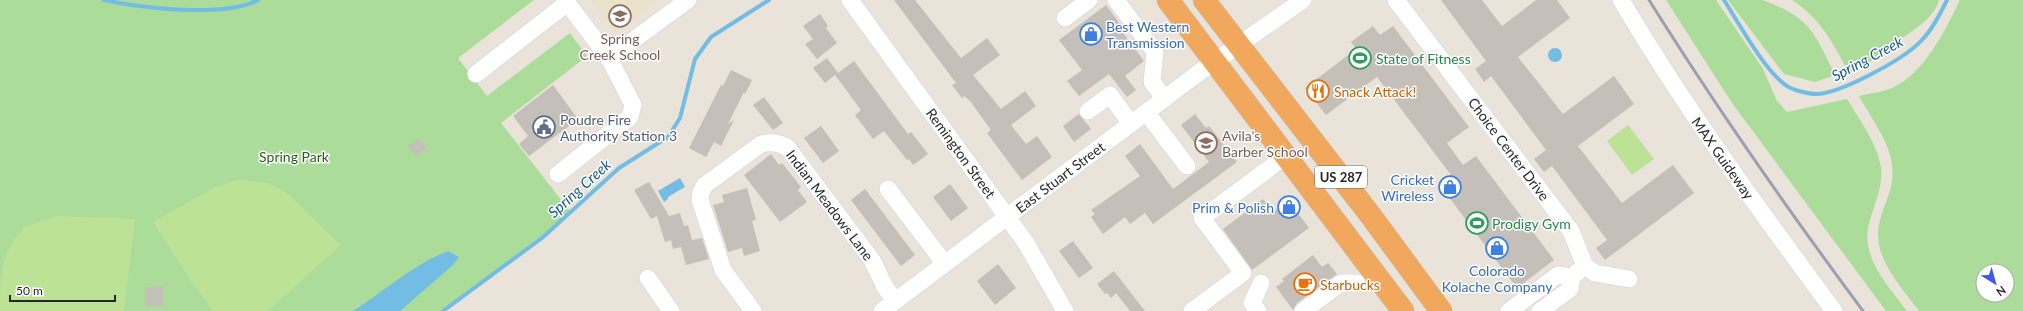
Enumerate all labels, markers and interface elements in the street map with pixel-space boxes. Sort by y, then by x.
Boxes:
school or university icon: Spring Creek School [607,3,633,29]
place label: Best Western Transmission [1106,18,1189,51]
shop icon: Best Western Transmission [1078,21,1104,47]
place label: Spring Creek School [580,30,660,63]
water label: Spring Creek [1828,31,1907,84]
sports icon: State of Fitness [1347,45,1373,71]
place label: State of Fitness [1376,50,1471,67]
restaurant icon: Snack Attack! [1305,78,1331,104]
place label: Snack Attack! [1334,83,1416,100]
street label: Choice Center Drive [1465,94,1553,204]
street label: Remington Street [923,105,999,201]
place label: Poudre Fire Authority Station 3 [560,111,677,144]
public building icon: Poudre Fire Authority Station 3 [531,114,557,140]
street label: MAX Guideway [1688,114,1758,203]
place label: Avila's Barber School [1222,127,1308,160]
school or university icon: Avila's Barber School [1193,130,1219,156]
street label: East Stuart Street [1012,138,1108,216]
street label: Indian Meadows Lane [783,146,877,264]
park label: Spring Park [259,148,330,165]
water label: Spring Creek [544,155,615,221]
road number: US 287 [1315,166,1367,188]
place label: Cricket Wireless [1381,171,1434,204]
shop icon: Cricket Wireless [1437,174,1463,200]
shop icon: Prim & Polish [1276,194,1302,220]
place label: Prim & Polish [1192,199,1274,216]
sports icon: Prodigy Gym [1464,210,1490,236]
place label: Prodigy Gym [1492,215,1571,232]
shop icon: Colorado Kolache Company [1484,235,1510,261]
place label: Colorado Kolache Company [1442,262,1553,295]
north arrow [1975,263,2015,303]
cafe icon: Starbucks [1292,271,1318,297]
place label: Starbucks [1320,276,1380,293]
scale bar [10,277,115,303]
text: 50 m [16,283,43,298]
text: N [1994,284,2009,299]

